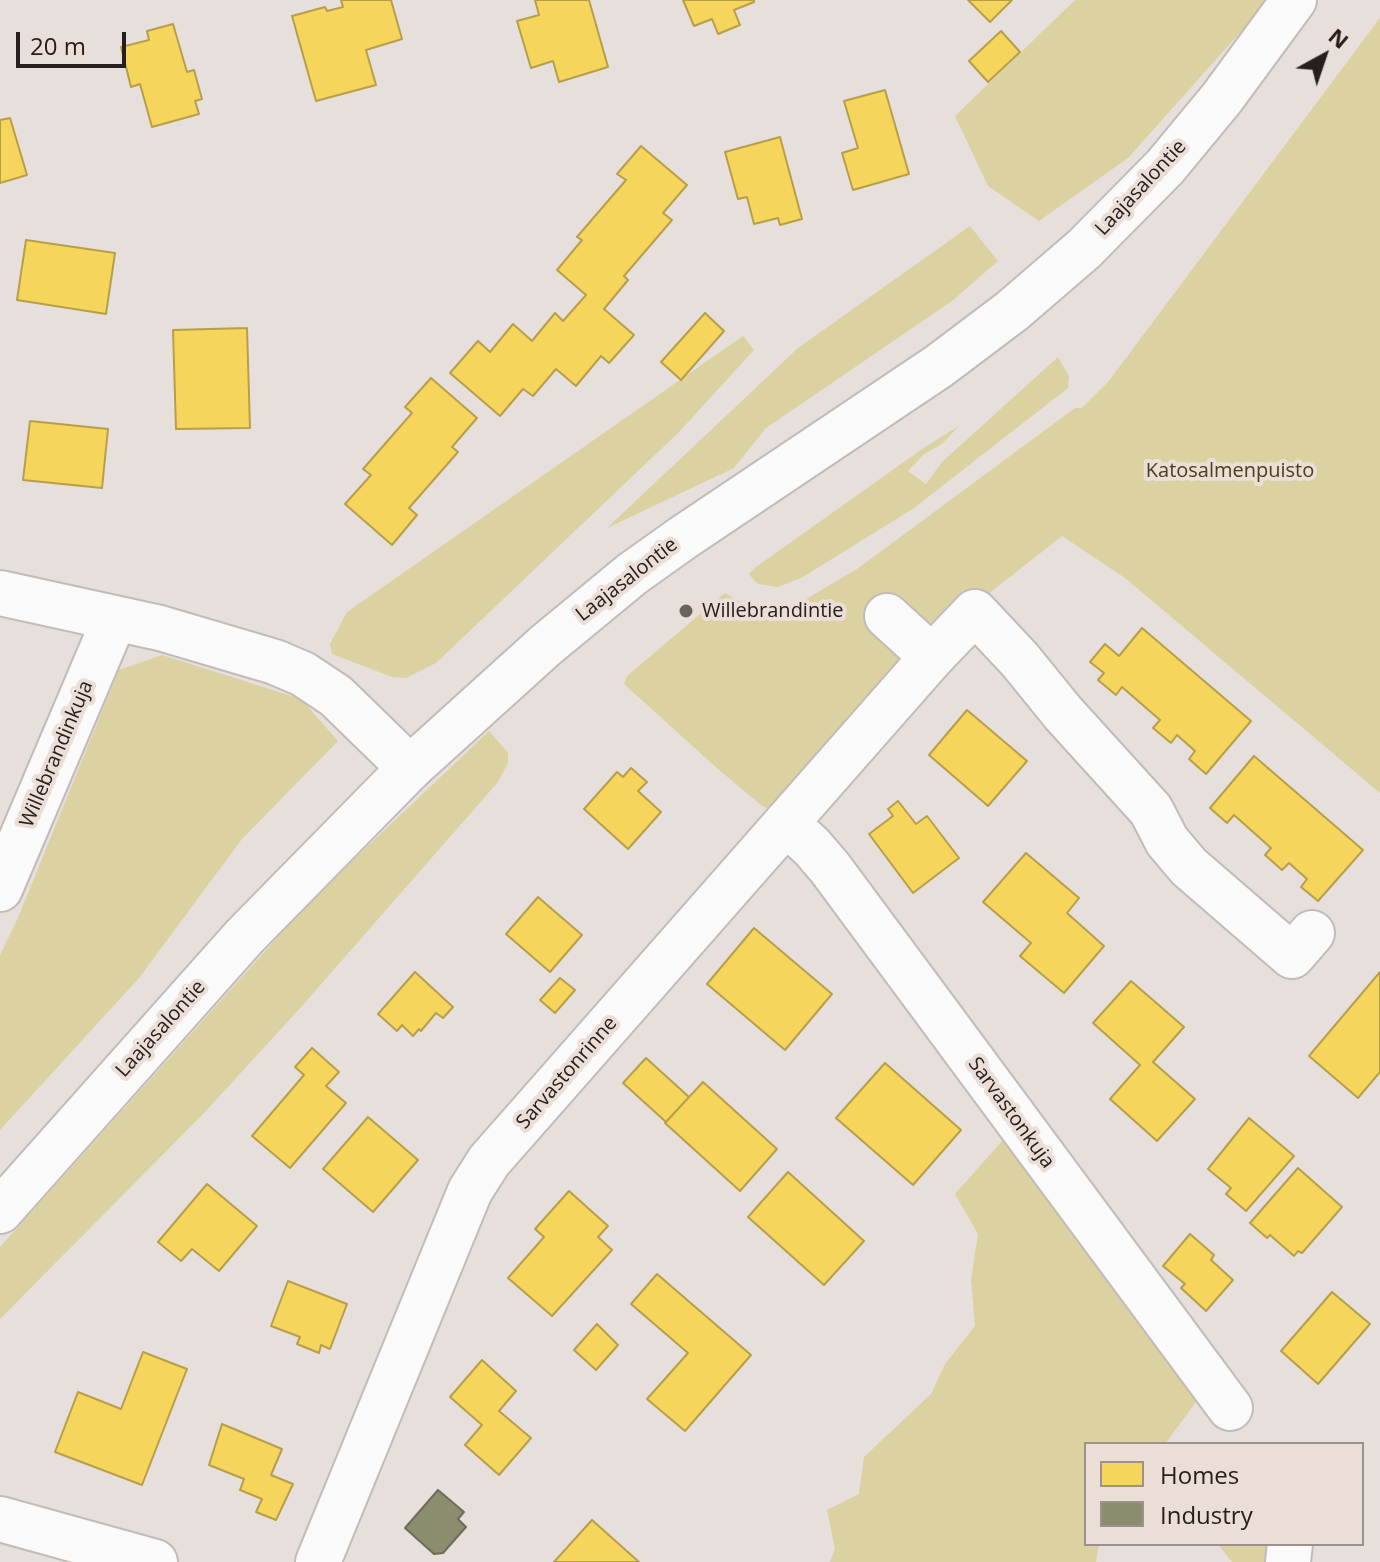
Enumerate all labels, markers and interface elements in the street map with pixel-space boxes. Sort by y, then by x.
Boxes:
scale bar [20,16,130,66]
north arrow [1284,16,1364,96]
text: N [1323,20,1356,55]
text: 20 m [30,29,86,62]
street label: Laajasalontie [1091,135,1191,241]
park label: Katosalmenpuisto [1146,459,1314,483]
street label: Laajasalontie [571,533,683,627]
place label: Willebrandintie [702,599,844,623]
marker: Willebrandintie [677,602,695,620]
street label: Willebrandinkuja [15,677,99,831]
street label: Laajasalontie [111,976,211,1082]
street label: Sarvastonrinne [512,1012,622,1134]
street label: Sarvastonkuja [963,1053,1059,1173]
legend [1084,1442,1364,1546]
text: Homes [1160,1458,1239,1491]
text: Industry [1160,1498,1253,1531]

